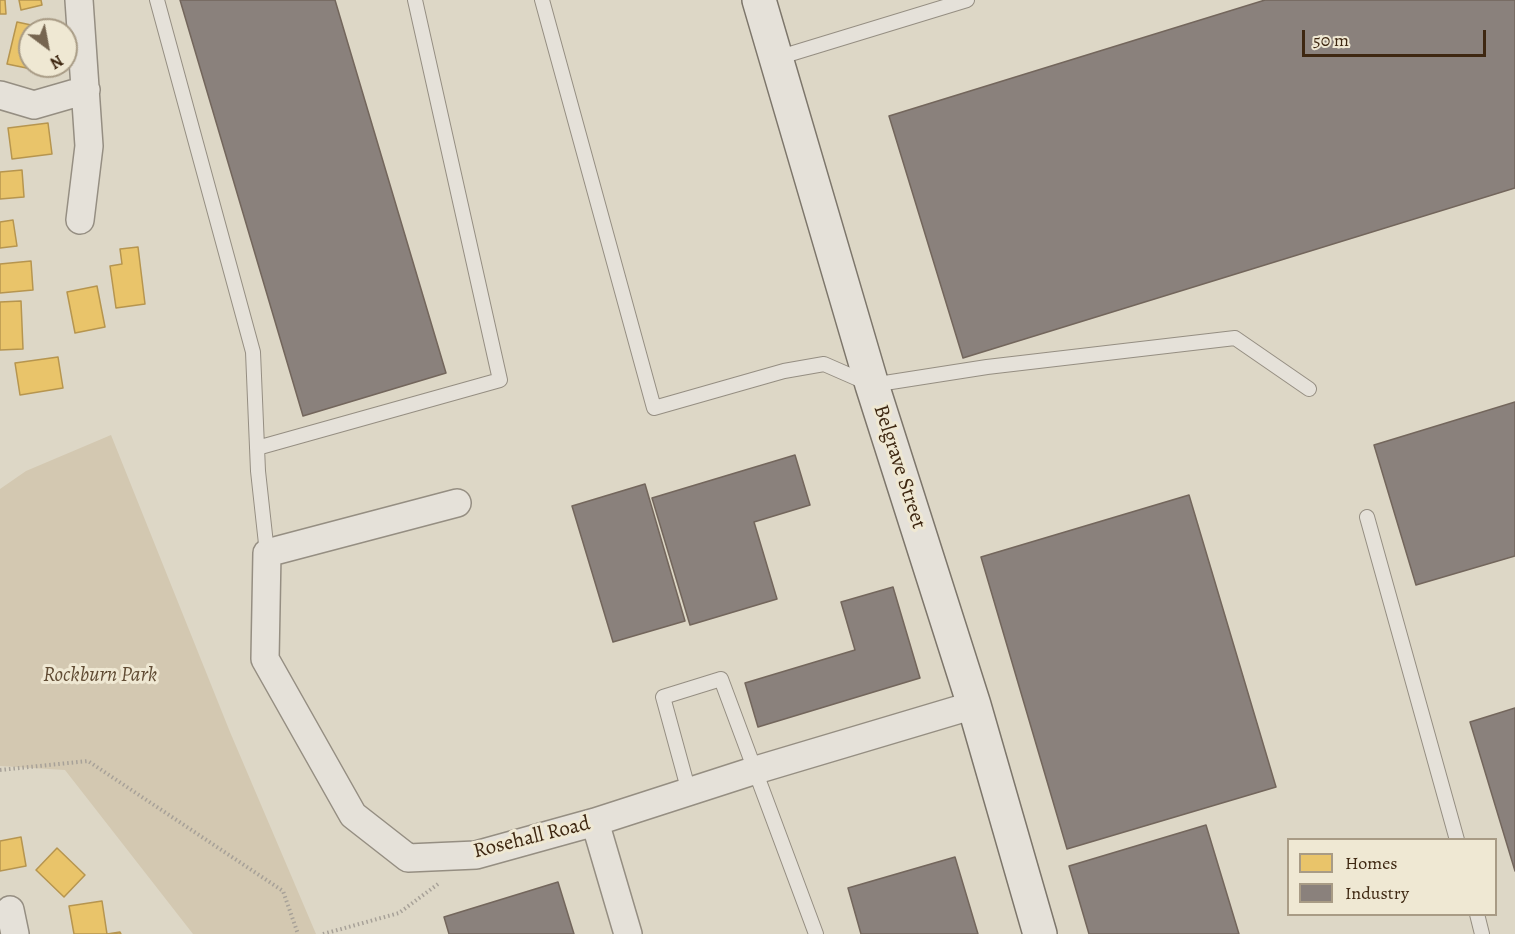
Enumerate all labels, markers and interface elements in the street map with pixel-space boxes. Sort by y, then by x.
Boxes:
north arrow [18,18,78,78]
scale bar [1305,18,1490,56]
text: 50 m [1313,28,1349,52]
text: N [46,49,67,74]
street label: Belgrave Street [867,402,931,532]
park label: Rockburn Park [43,663,157,689]
street label: Rosehall Road [471,811,593,865]
legend [1287,838,1497,916]
text: Homes [1345,851,1397,875]
text: Industry [1345,881,1409,905]

